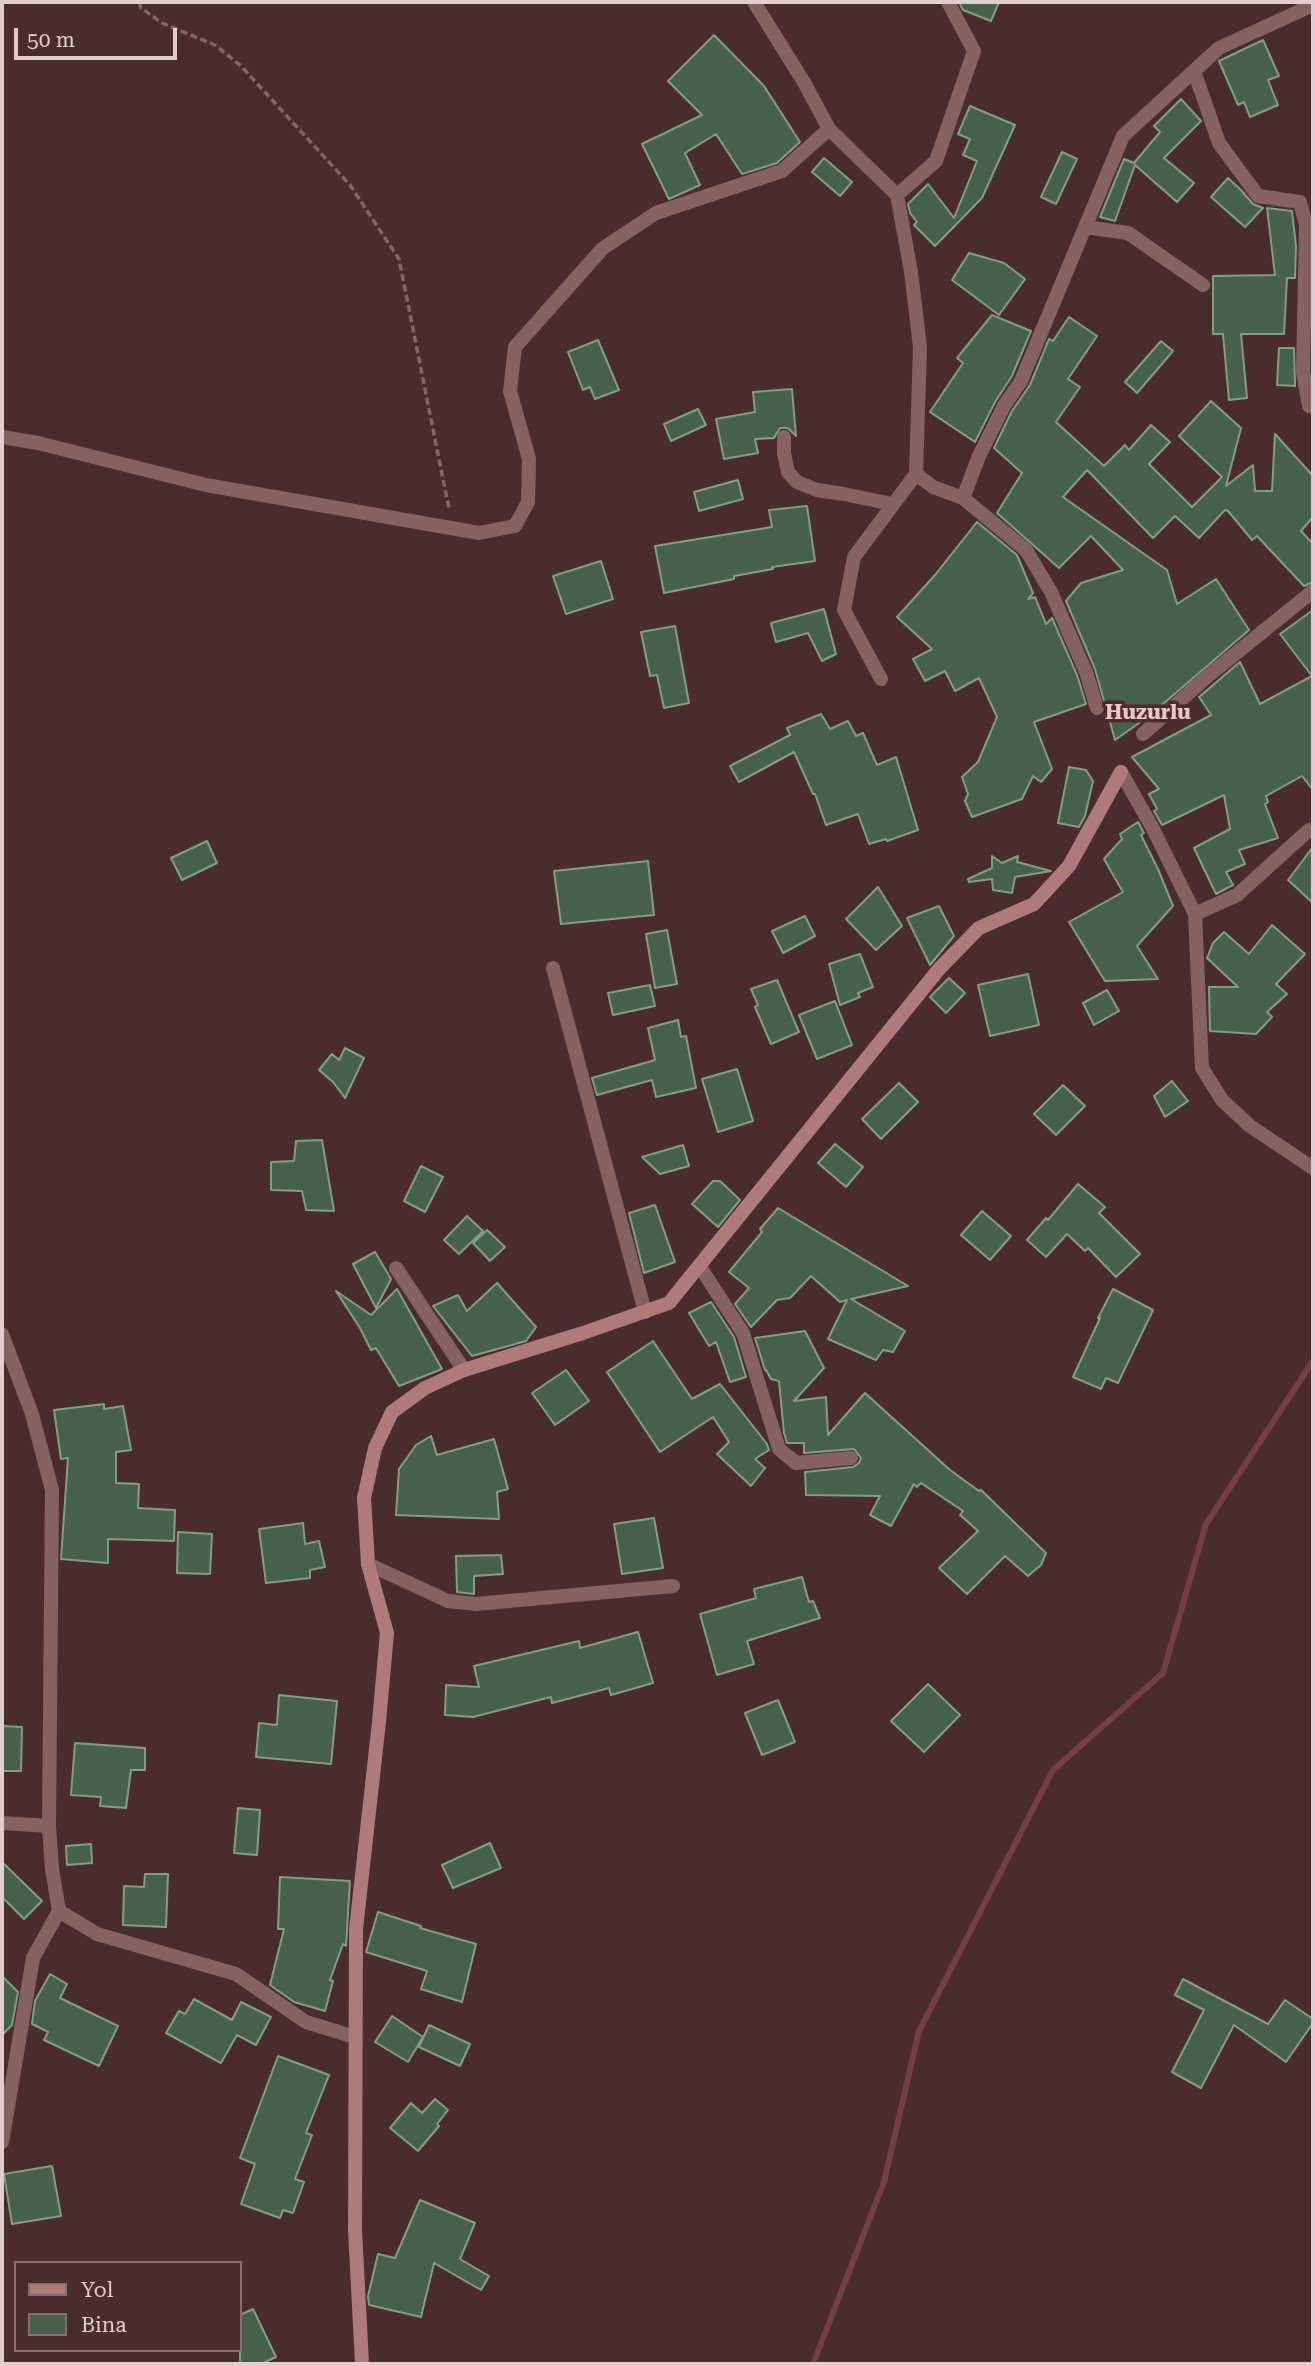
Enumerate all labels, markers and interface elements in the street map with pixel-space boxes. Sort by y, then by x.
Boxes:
scale bar [18,14,180,58]
text: 50 m [27,28,75,52]
district label: Huzurlu [1105,700,1191,726]
legend [14,2261,242,2352]
text: Yol [81,2278,113,2302]
text: Bina [81,2313,127,2337]

